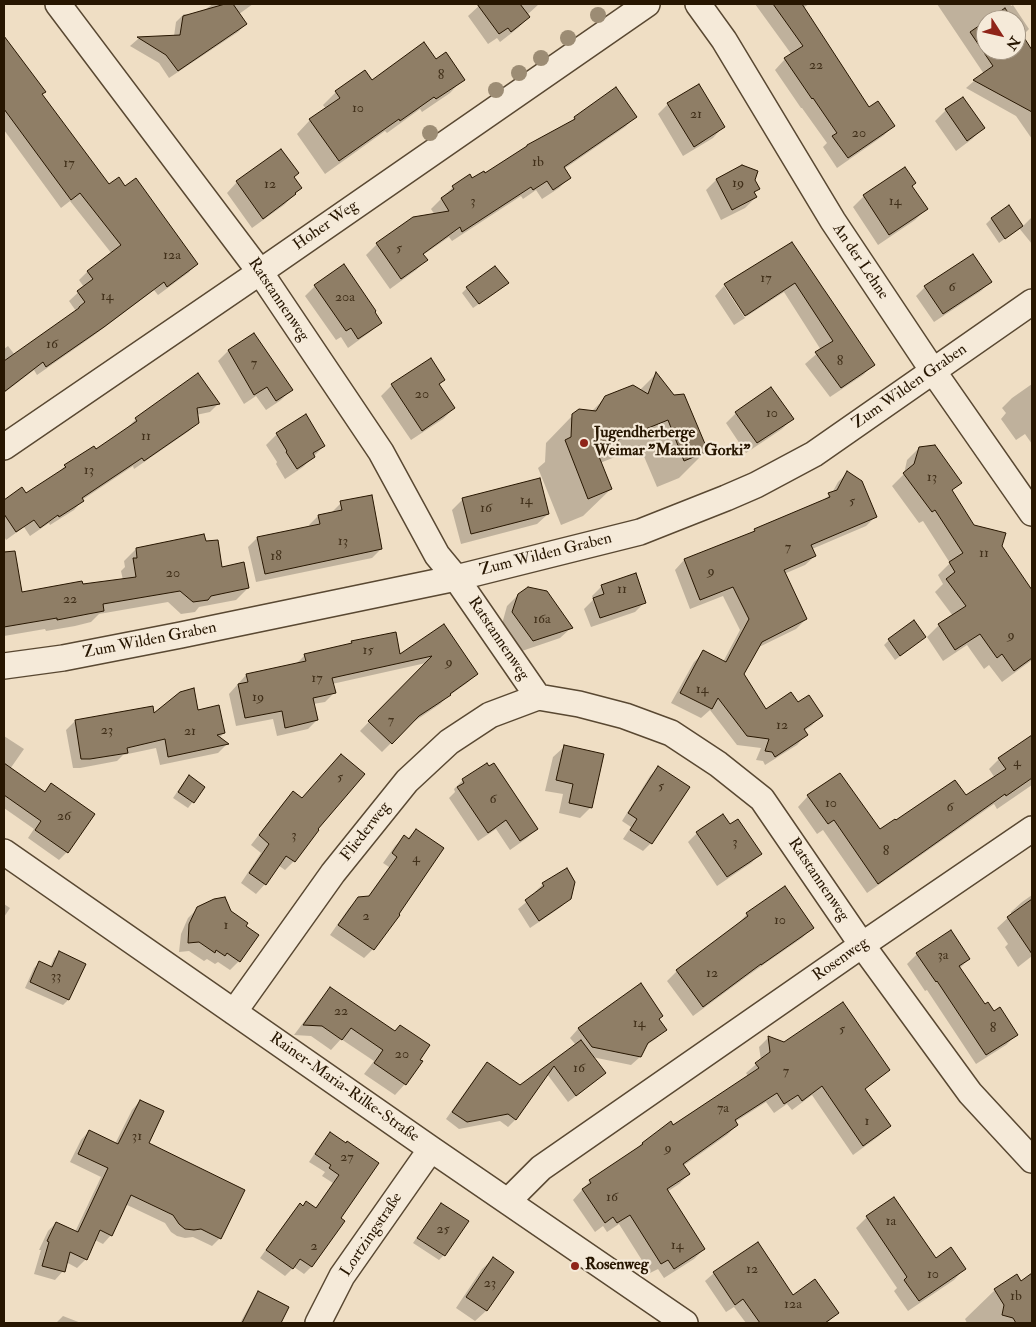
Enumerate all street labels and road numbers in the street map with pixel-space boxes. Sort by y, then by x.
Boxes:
street label: Hoher Weg [290,197,362,255]
street label: An der Lehne [828,220,892,304]
street label: Ratstannenweg [243,255,313,345]
street label: Zum Wilden Graben [849,340,971,434]
street label: Zum Wilden Graben [478,529,614,581]
street label: Ratstannenweg [463,594,533,684]
street label: Zum Wilden Graben [82,619,218,663]
street label: Fliederweg [337,799,395,865]
street label: Ratstannenweg [783,835,853,925]
street label: Rosenweg [809,934,873,986]
street label: Rainer-Maria-Rilke-Straße [266,1029,422,1147]
street label: Lortzingstraße [337,1189,407,1281]

